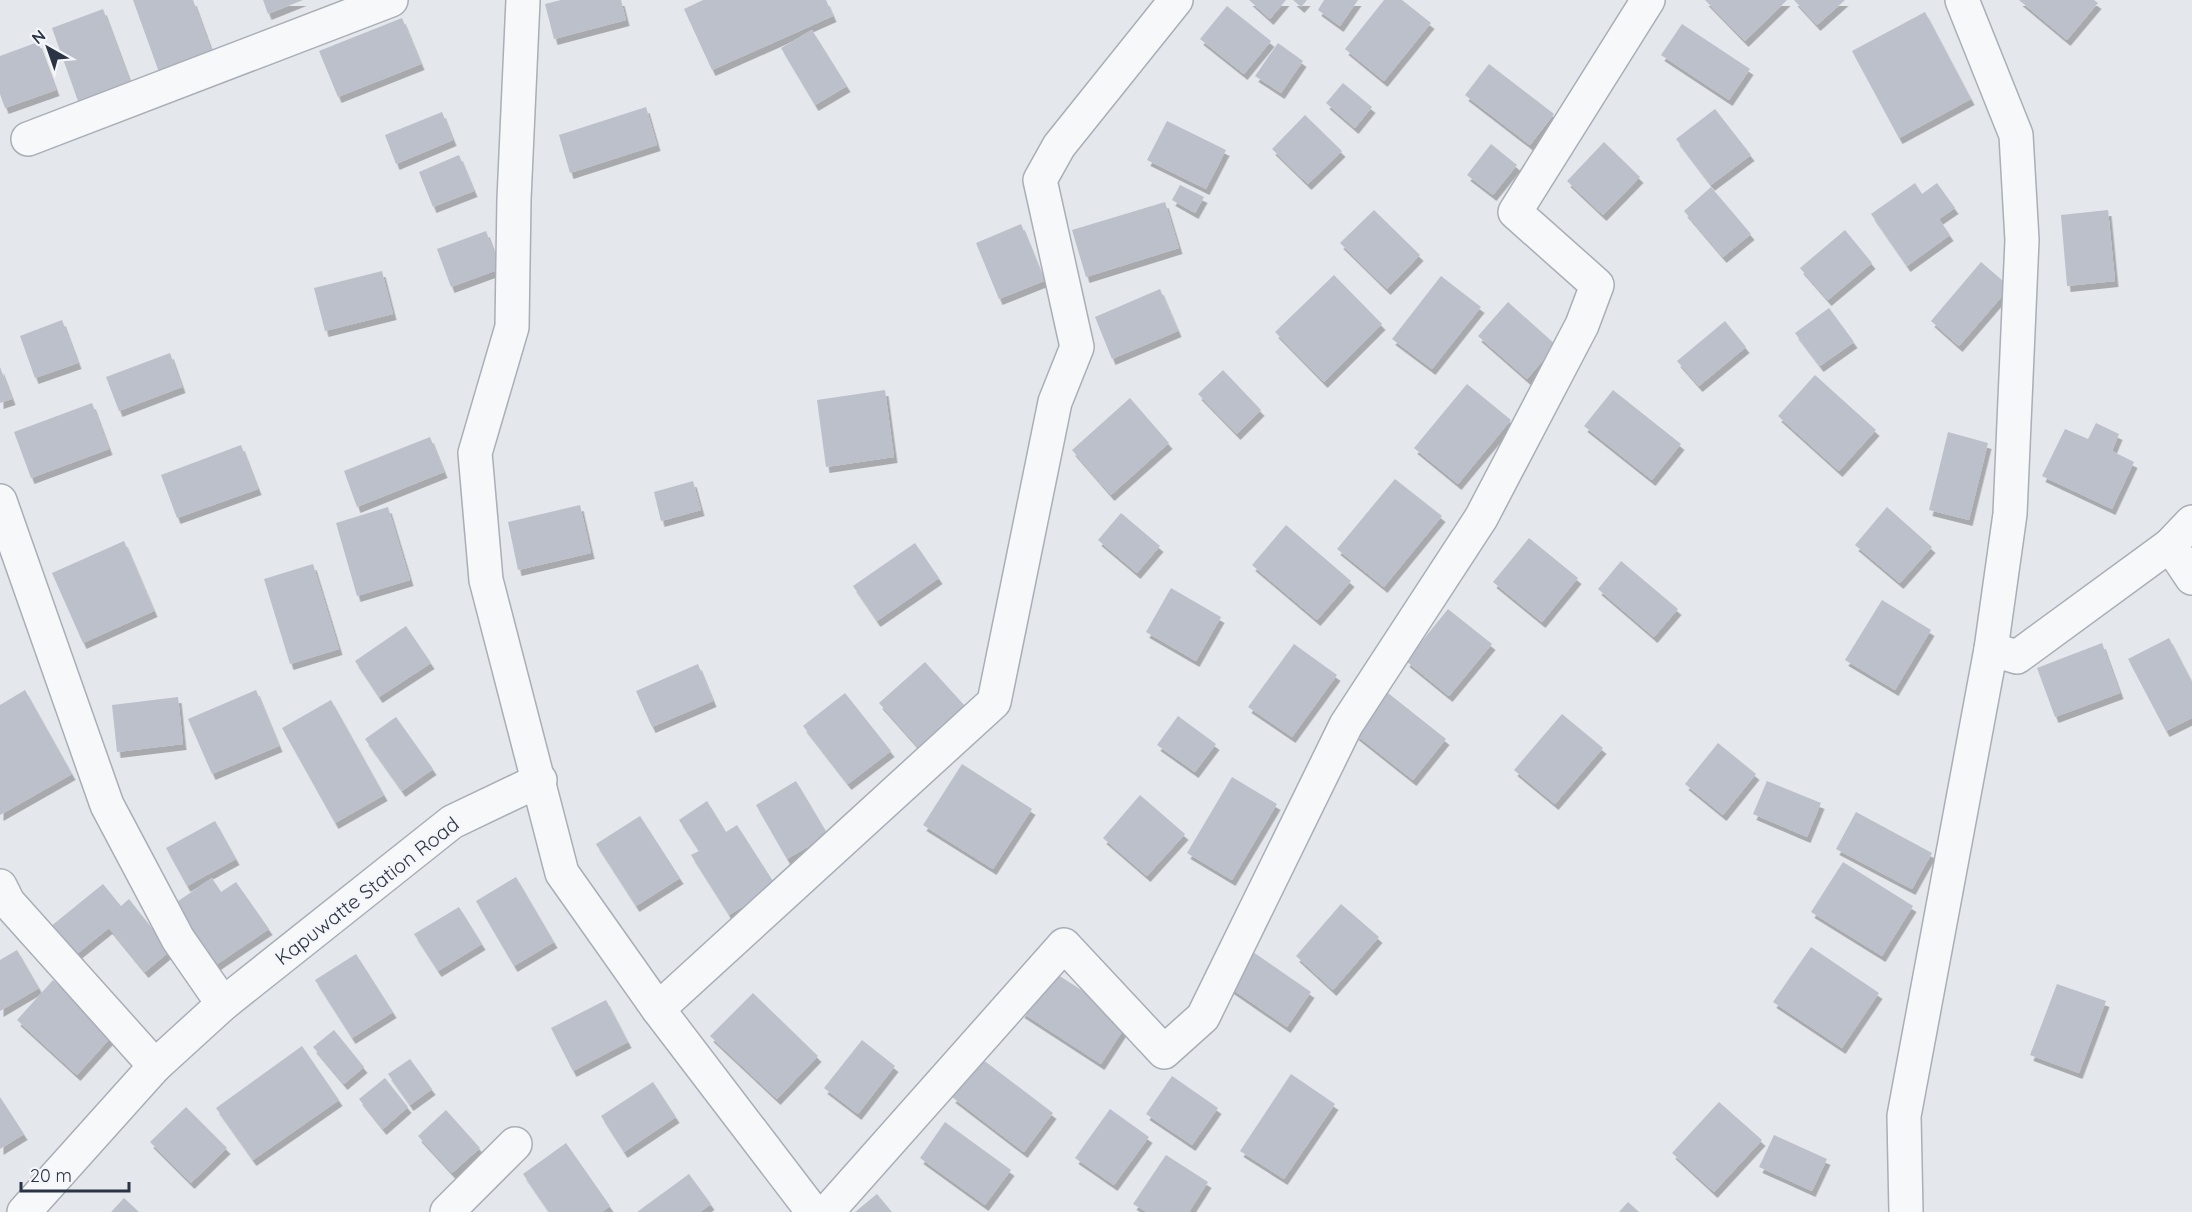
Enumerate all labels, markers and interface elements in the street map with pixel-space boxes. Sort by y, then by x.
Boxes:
north arrow [18,18,78,78]
text: N [27,25,49,48]
street label: Kapuwatte Station Road [270,811,464,970]
scale bar [21,1155,129,1193]
text: 20 m [30,1164,72,1187]

